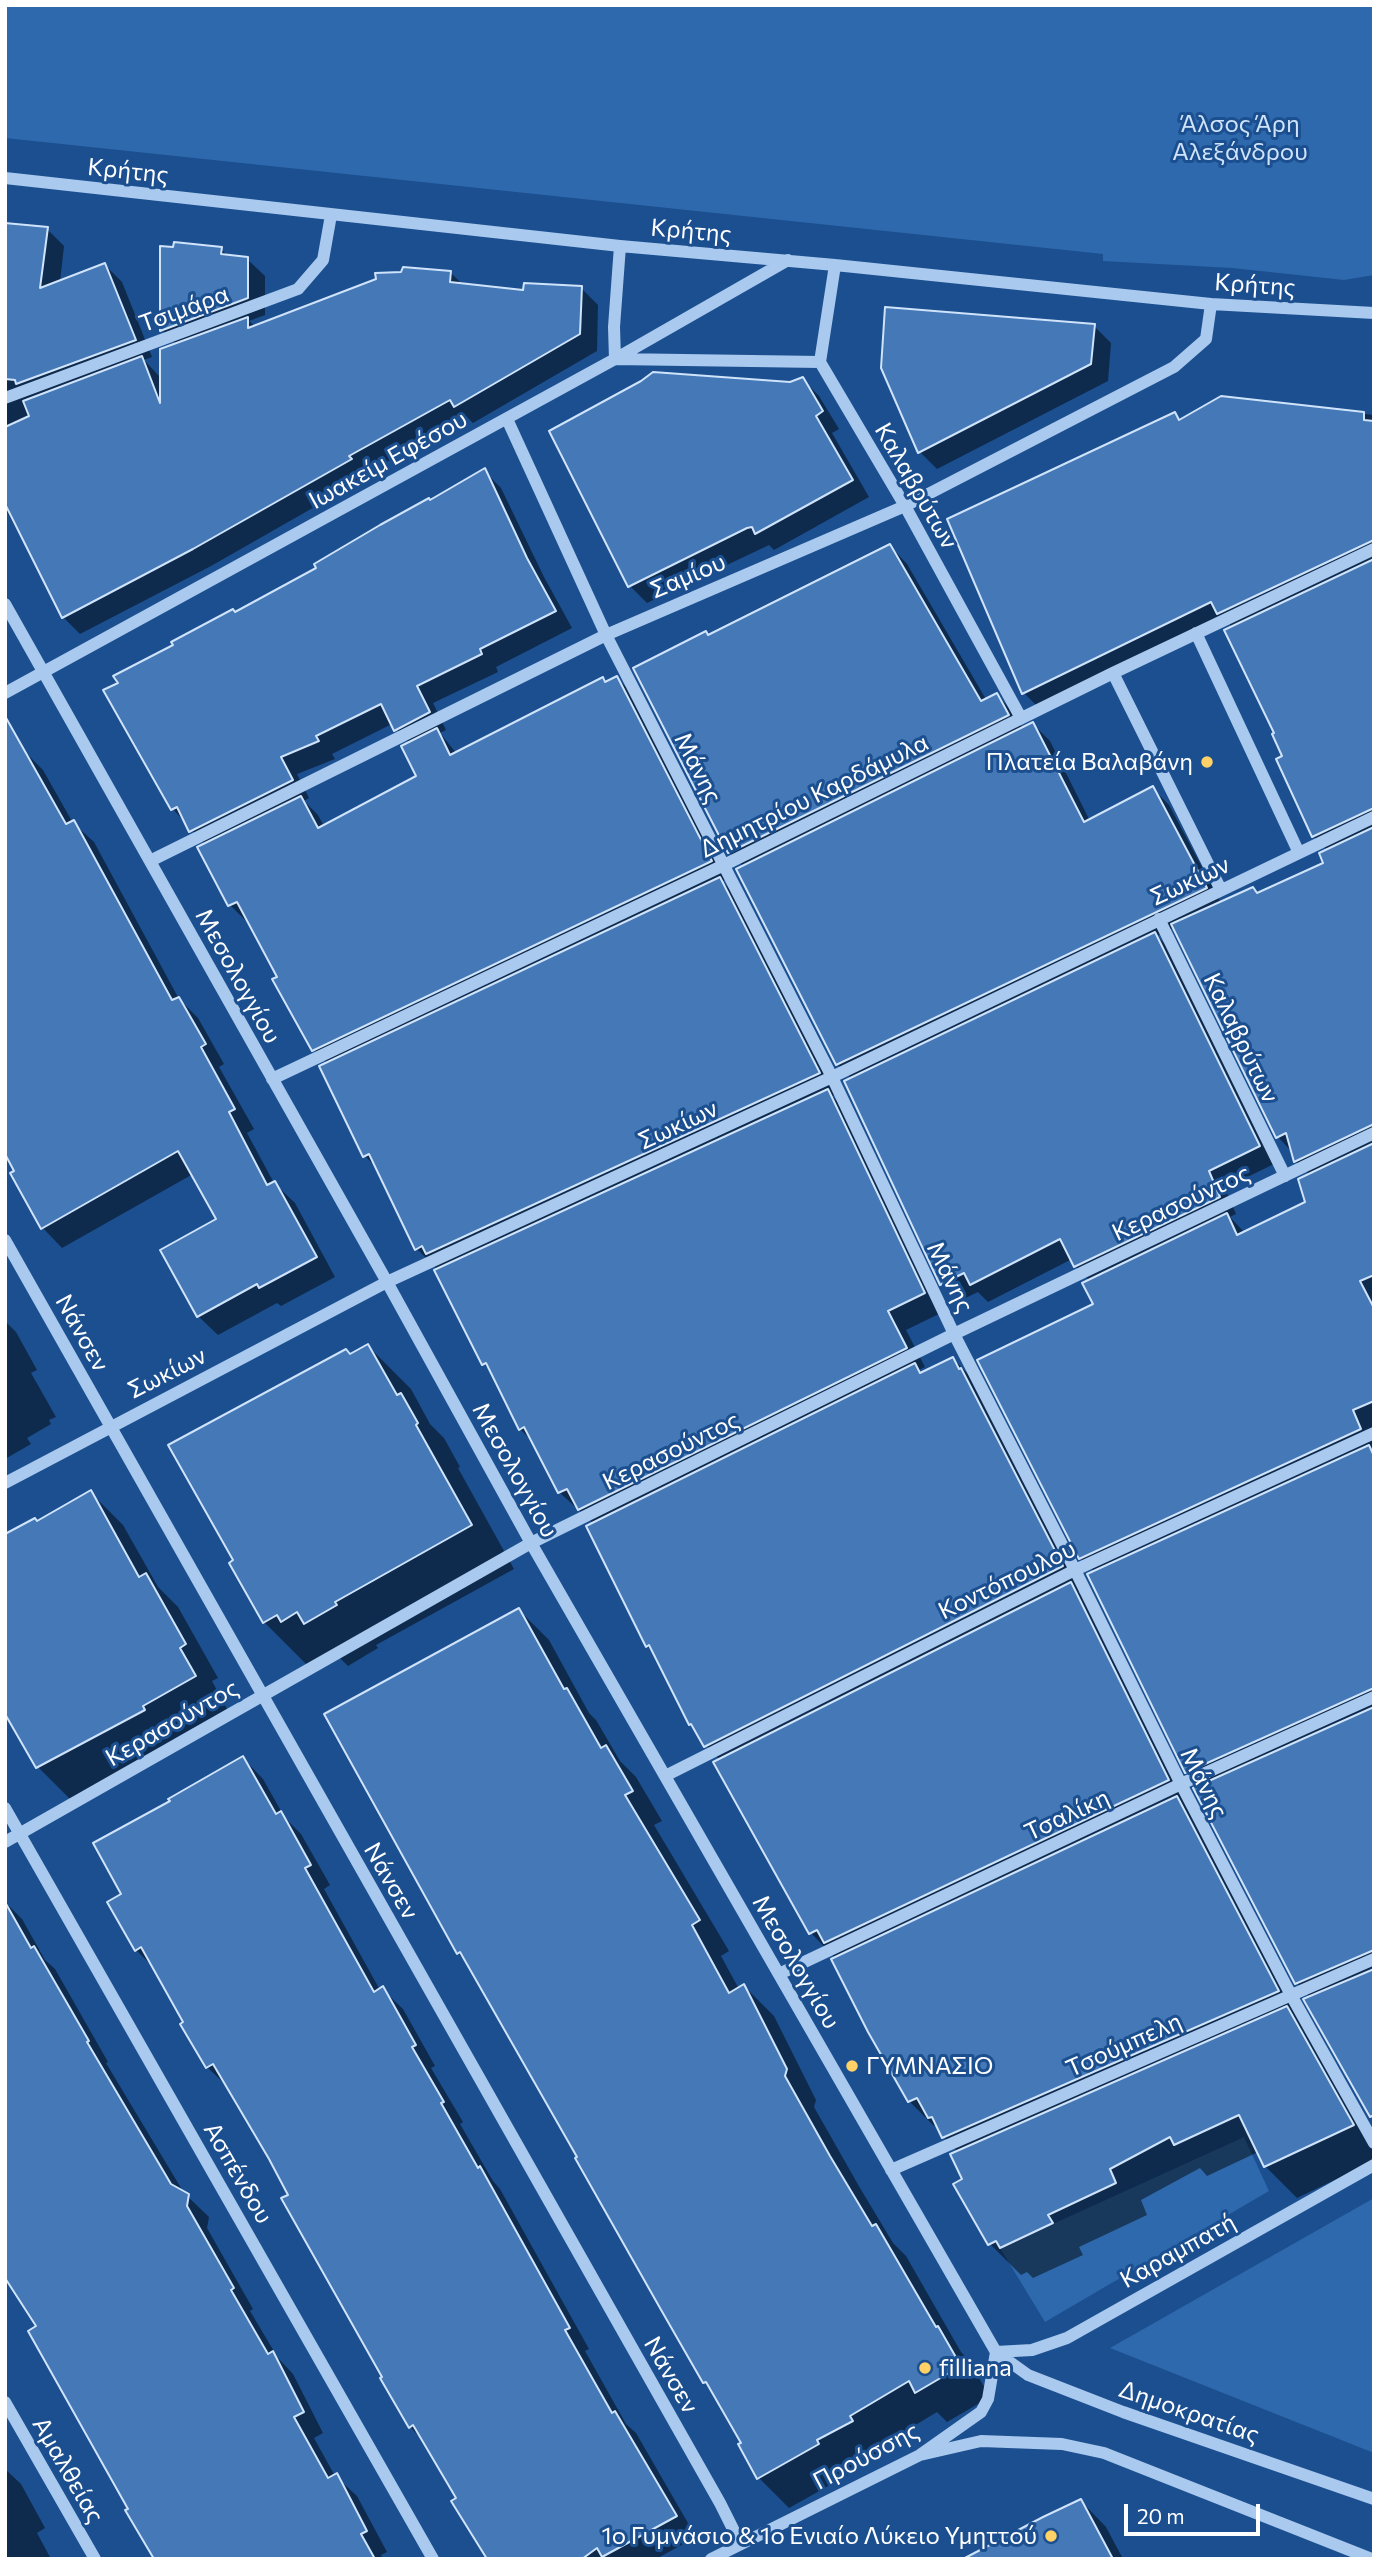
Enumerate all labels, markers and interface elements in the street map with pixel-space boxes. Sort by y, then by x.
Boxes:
park label: Άλσος Άρη Αλεξάνδρου [1172,110,1308,166]
street label: Κρήτης [86,152,170,190]
street label: Κρήτης [649,213,733,249]
street label: Κρήτης [1214,268,1296,302]
street label: Τσιμάρα [135,280,233,338]
street label: Ιωακείμ Εφέσου [304,405,472,515]
street label: Καλαβρύτων [868,418,964,554]
street label: Σαμίου [646,547,730,605]
street label: Μάνης [668,728,728,808]
street label: Δημητρίου Καρδάμυλα [695,728,933,864]
place label: Πλατεία Βαλαβάνη [986,748,1193,776]
marker: Πλατεία Βαλαβάνη [1199,754,1215,770]
street label: Σωκίων [1146,850,1234,912]
street label: Μεσολογγίου [189,904,287,1048]
street label: Καλαβρύτων [1197,969,1285,1107]
street label: Σωκίων [634,1094,722,1156]
street label: Κερασούντος [1108,1159,1254,1247]
street label: Μάνης [921,1237,979,1317]
street label: Νάνσεν [49,1289,115,1377]
street label: Σωκίων [123,1341,211,1405]
street label: Μεσολογγίου [466,1398,564,1542]
street label: Κερασούντος [598,1405,744,1497]
street label: Κοντόπουλου [934,1534,1080,1626]
street label: Κερασούντος [100,1673,244,1773]
street label: Μάνης [1174,1743,1234,1823]
street label: Τσαλίκη [1020,1783,1114,1847]
street label: Νάνσεν [358,1838,424,1924]
street label: Μεσολογγίου [746,1890,846,2034]
street label: Τσούμπελη [1062,2007,1186,2083]
place label: ΓΥΜΝΑΣΙΟ [866,2052,993,2080]
marker: ΓΥΜΝΑΣΙΟ [844,2058,860,2074]
street label: Ασπένδου [198,2117,278,2229]
street label: Καραμπατή [1115,2208,1241,2294]
street label: Νάνσεν [638,2332,704,2418]
place label: filliana [939,2354,1012,2382]
marker: filliana [917,2360,933,2376]
street label: Δημοκρατίας [1115,2375,1263,2449]
street label: Αμαλθείας [26,2412,110,2528]
street label: Προύσσης [808,2416,924,2496]
scale bar [1127,2490,1264,2534]
text: 20 m [1137,2503,1185,2528]
place label: 1ο Γυμνάσιο & 1ο Ενιαίο Λύκειο Υμηττού [601,2522,1037,2550]
marker: 1ο Γυμνάσιο & 1ο Ενιαίο Λύκειο Υμηττού [1043,2528,1059,2544]

